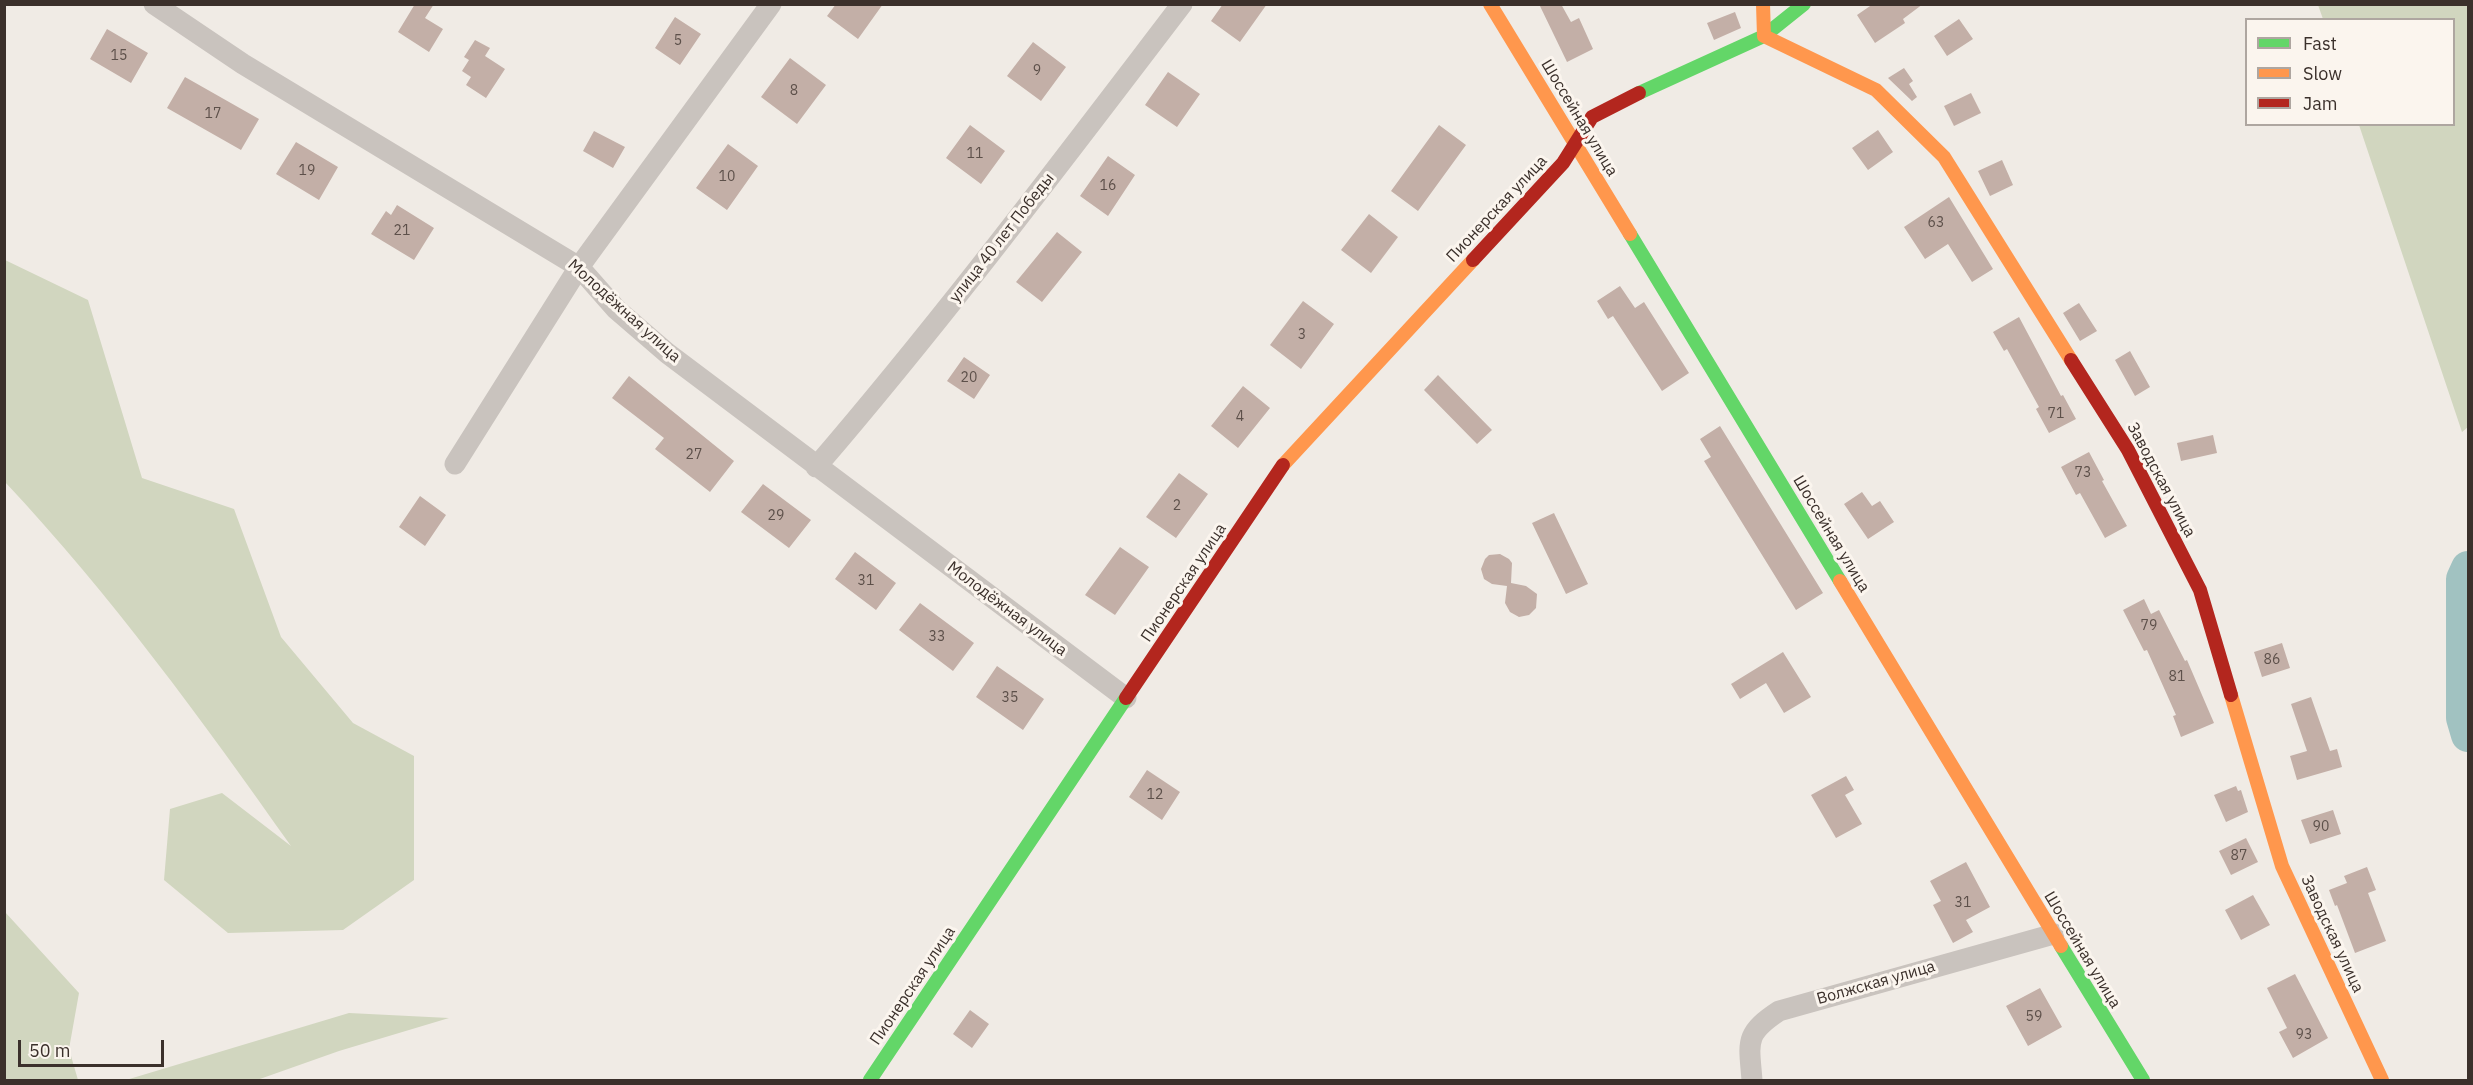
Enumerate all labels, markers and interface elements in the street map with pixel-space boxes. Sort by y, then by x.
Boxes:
legend [2245,18,2455,126]
text: Fast [2303,32,2337,55]
house number: 5 [674,33,682,49]
house number: 15 [111,48,127,64]
street label: Шоссейная улица [1537,56,1621,180]
text: Slow [2303,62,2342,85]
house number: 9 [1033,63,1041,79]
house number: 8 [790,83,798,99]
text: Jam [2303,92,2338,115]
house number: 17 [205,106,221,122]
house number: 11 [967,146,983,162]
street label: Пионерская улица [1443,152,1551,266]
house number: 19 [299,163,315,179]
house number: 10 [719,169,735,185]
street label: улица 40 лет Победы [945,169,1059,307]
house number: 16 [1100,178,1116,194]
house number: 63 [1928,215,1944,231]
house number: 21 [394,223,410,239]
street label: Молодёжная улица [564,255,684,367]
house number: 3 [1298,327,1306,343]
house number: 20 [961,370,977,386]
house number: 71 [2048,406,2064,422]
house number: 4 [1236,409,1244,425]
street label: Заводская улица [2123,419,2199,541]
house number: 27 [686,447,702,463]
house number: 73 [2075,465,2091,481]
street label: Шоссейная улица [1789,472,1873,596]
house number: 2 [1173,498,1181,514]
house number: 29 [768,508,784,524]
street label: Пионерская улица [1137,520,1231,646]
street label: Молодёжная улица [943,558,1071,660]
house number: 31 [858,573,874,589]
house number: 79 [2141,618,2157,634]
house number: 33 [929,629,945,645]
house number: 86 [2264,652,2280,668]
house number: 81 [2169,669,2185,685]
house number: 35 [1002,690,1018,706]
house number: 12 [1147,787,1163,803]
house number: 90 [2313,819,2329,835]
house number: 87 [2231,848,2247,864]
street label: Заводская улица [2296,872,2368,996]
street label: Шоссейная улица [2040,888,2124,1012]
house number: 31 [1955,895,1971,911]
street label: Пионерская улица [866,923,960,1049]
street label: Волжская улица [1815,957,1937,1009]
house number: 59 [2026,1009,2042,1025]
house number: 93 [2296,1027,2312,1043]
scale bar [21,1028,166,1066]
text: 50 m [29,1039,71,1062]

